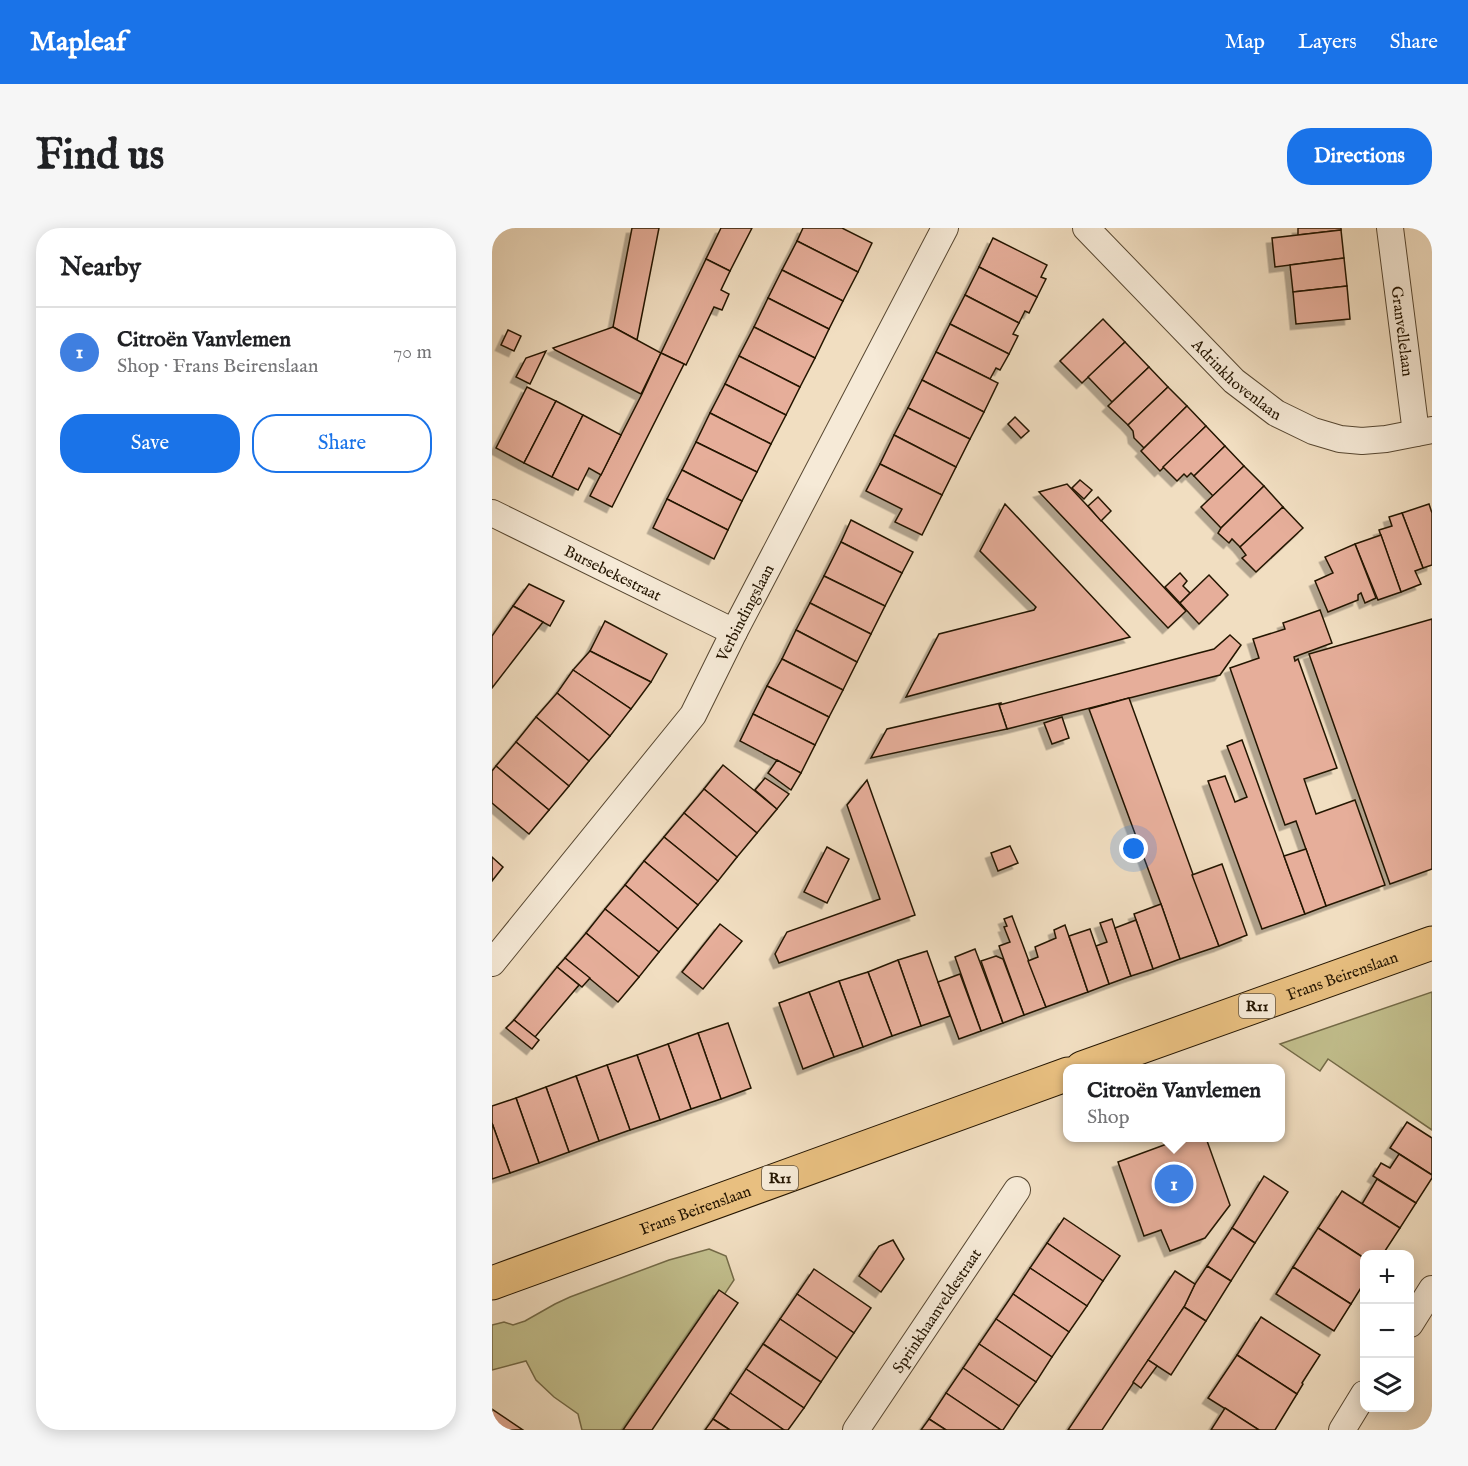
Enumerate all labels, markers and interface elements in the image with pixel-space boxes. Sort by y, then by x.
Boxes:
text: Mapleaf [30,25,126,60]
text: Map [1225,29,1265,56]
text: Layers [1298,29,1357,56]
text: Share [1390,29,1438,56]
button: Directions [1287,128,1432,185]
text: Find us [36,130,164,183]
text: Nearby [60,251,141,284]
street label: Granvellelaan [1385,285,1417,378]
text: Citroën Vanvlemen [117,326,291,354]
street label: Adrinkhovenlaan [1186,335,1284,426]
text: 1 [76,340,83,365]
text: 70 m [393,340,432,365]
text: Shop · Frans Beirenslaan [117,354,318,379]
button: Save [60,414,240,473]
button: Share [252,414,432,473]
street label: Bursebekestraat [560,542,665,607]
street label: Verbindingslaan [713,561,780,666]
your location [1119,834,1148,863]
street label: Frans Beirenslaan [1284,948,1401,1006]
road number: R11 [1239,994,1275,1018]
popup [1063,1064,1285,1142]
text: Citroën Vanvlemen [1087,1077,1261,1105]
text: Shop [1087,1105,1129,1130]
pin: 1 [1154,1162,1194,1206]
road number: R11 [762,1166,798,1190]
street label: Frans Beirenslaan [637,1182,754,1241]
street label: Sprinkhaanveldestraat [889,1245,987,1378]
map controls [1360,1250,1414,1412]
button: + [1360,1250,1414,1304]
button: − [1360,1304,1414,1358]
button: layers [1360,1358,1414,1412]

